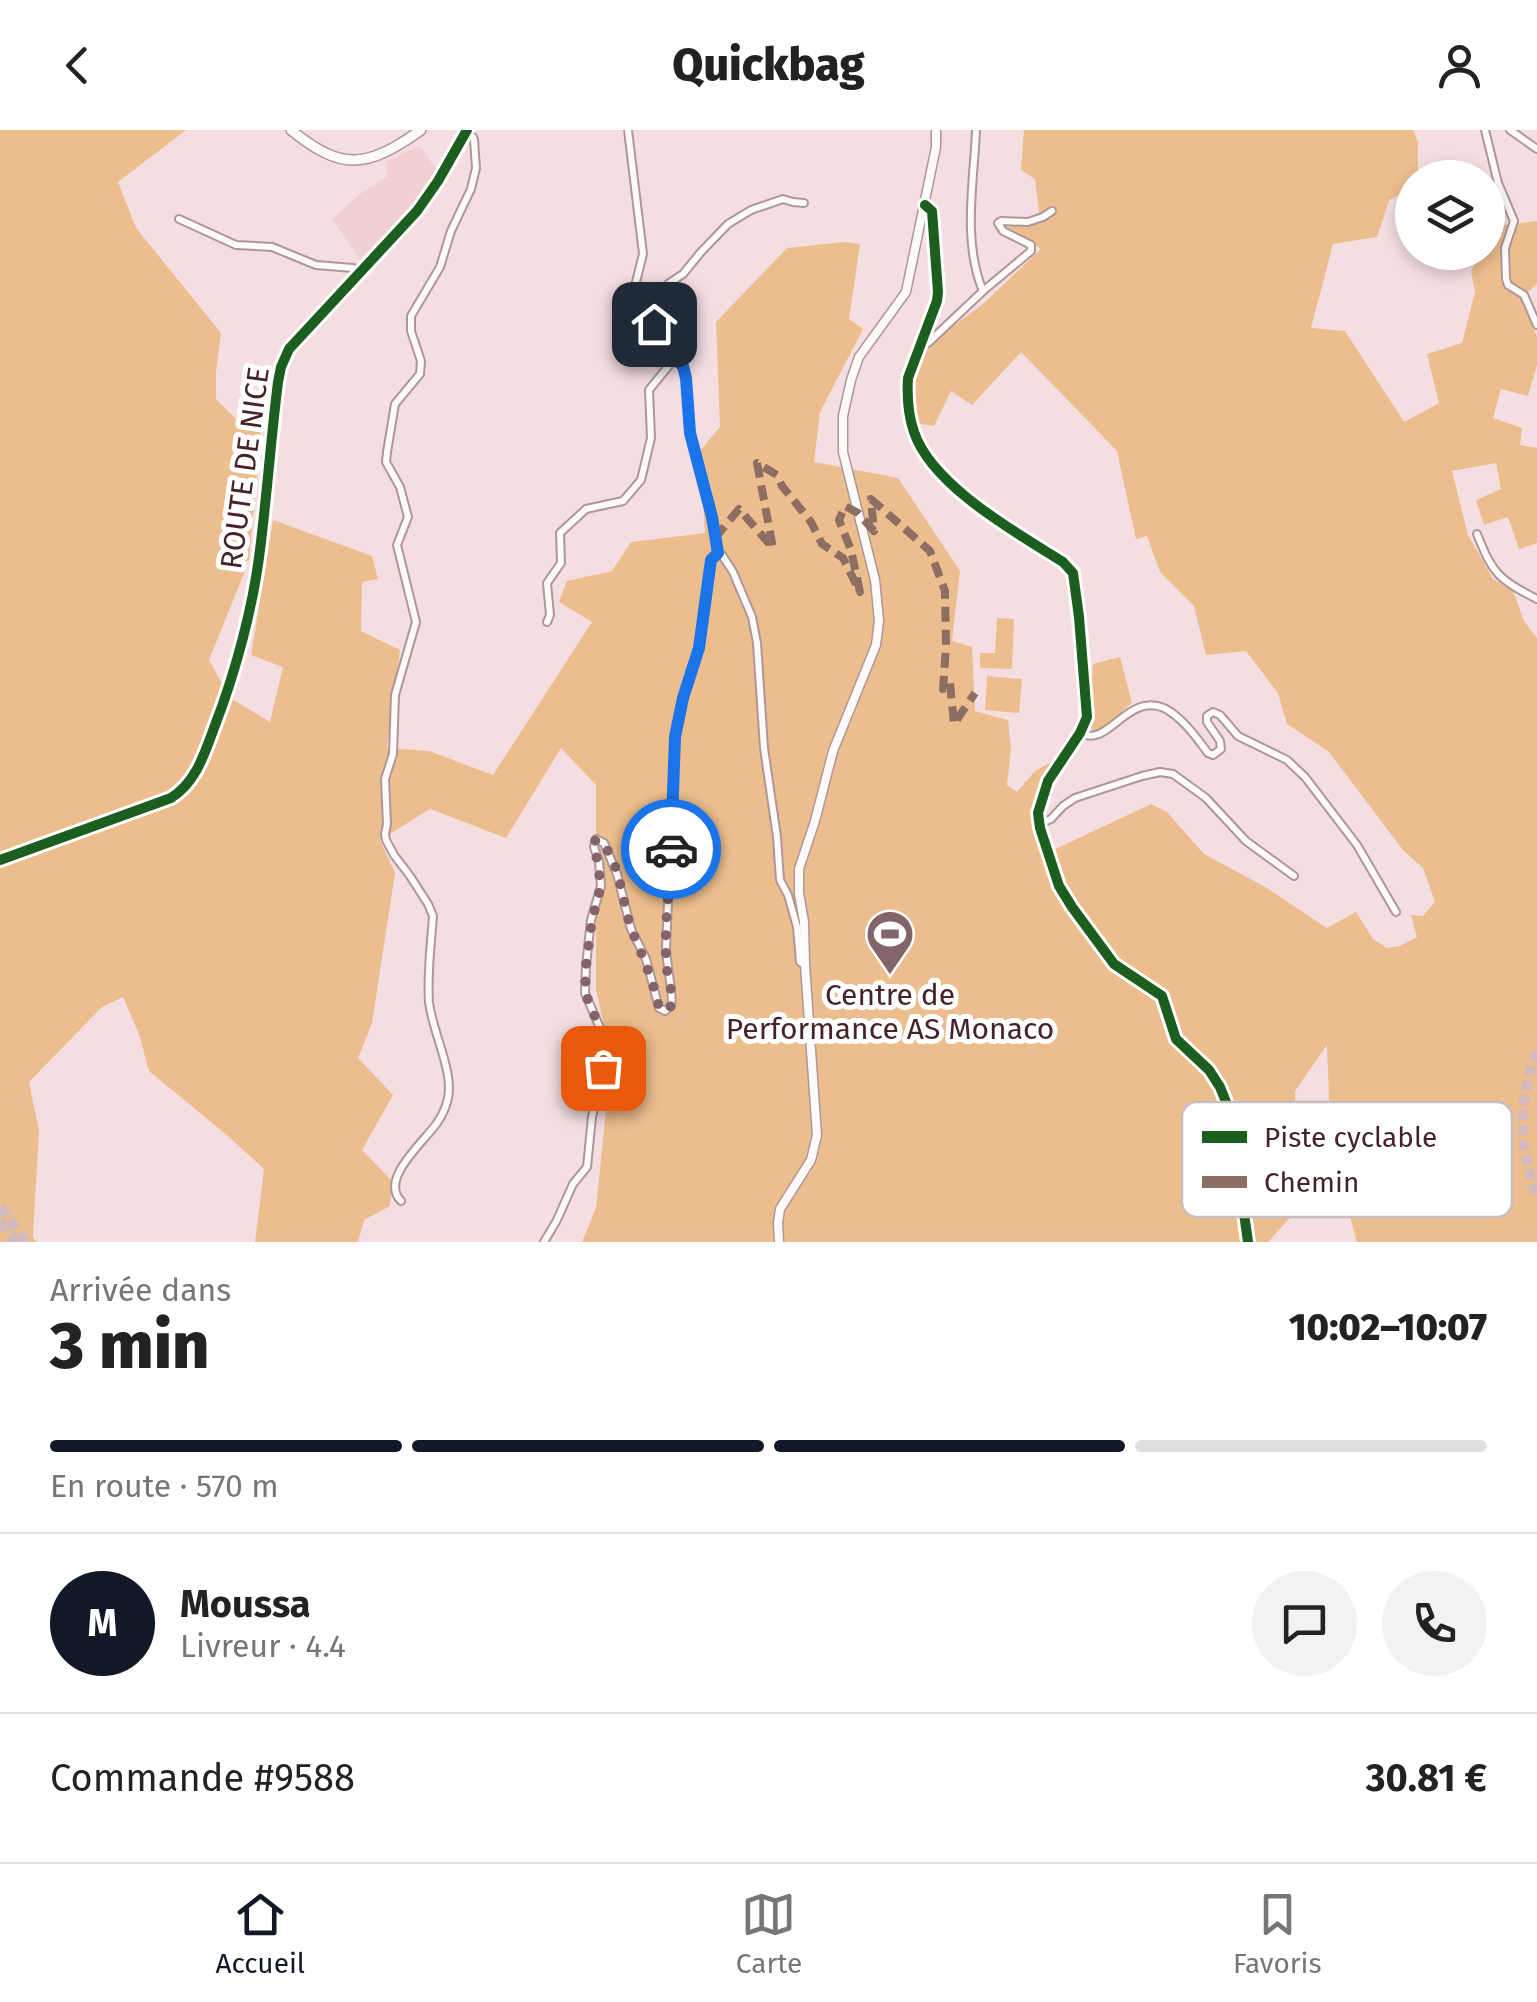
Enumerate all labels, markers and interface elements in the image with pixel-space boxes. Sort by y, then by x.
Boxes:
icon: back [50,38,105,93]
text: Quickbag [672,38,865,92]
icon: person [1432,38,1487,93]
map controls [1395,160,1505,270]
button: layers [1395,160,1505,270]
pin [612,282,697,367]
icon: home [627,297,682,352]
street label: ROUTE DE NICE [213,365,277,571]
courier [621,799,721,899]
icon: car [644,822,699,877]
sports icon: Centre de Performance AS Monaco [864,908,916,976]
place label: Centre de Performance AS Monaco [726,977,1054,1047]
pin [561,1026,646,1111]
icon: bag [576,1041,631,1096]
legend [1182,1102,1512,1217]
text: Piste cyclable [1264,1121,1437,1154]
text: Chemin [1264,1166,1359,1199]
text: Arrivée dans [50,1271,231,1309]
text: 10:02–10:07 [1289,1304,1487,1350]
text: 3 min [50,1307,209,1385]
text: En route · 570 m [50,1467,279,1505]
button: chat [1252,1571,1357,1676]
button: phone [1382,1571,1487,1676]
text: Moussa [180,1581,311,1627]
text: M [88,1600,117,1646]
text: Livreur · 4.4 [180,1627,346,1665]
text: Commande #9588 [50,1755,355,1801]
text: 30.81 € [1366,1755,1487,1801]
tab: Accueil [215,1887,305,1980]
tab: Carte [736,1887,802,1980]
tab: Favoris [1233,1887,1322,1980]

